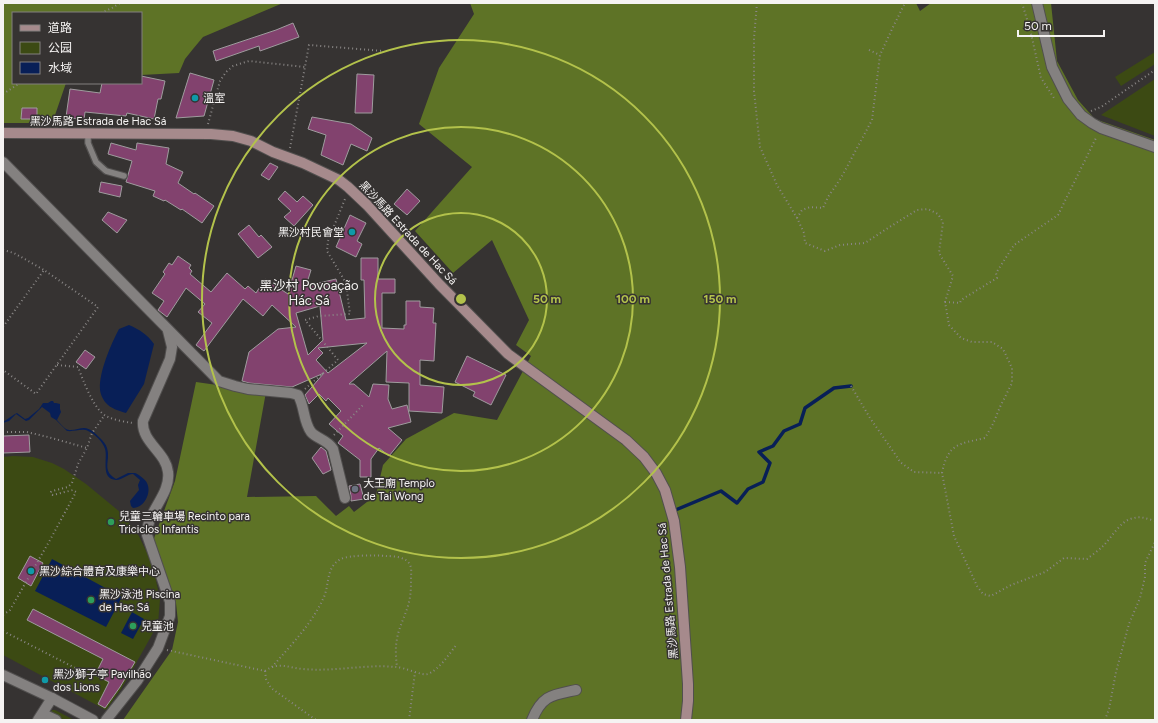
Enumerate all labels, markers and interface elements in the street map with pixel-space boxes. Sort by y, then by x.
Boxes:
legend [12,12,142,84]
scale bar [1018,12,1104,38]
text: 50 m [1024,19,1052,33]
text: 道路 [48,21,72,35]
text: 公园 [48,41,72,55]
text: 水域 [48,61,72,75]
place label: 溫室 [203,92,225,105]
marker: 溫室 [190,93,200,103]
street label: 黑沙馬路 Estrada de Hac Sá [30,115,166,128]
street label: 黑沙馬路 Estrada de Hac Sá [357,179,459,287]
place label: 黑沙村民會堂 [278,226,344,239]
marker: 黑沙村民會堂 [347,227,357,237]
district label: 黑沙村 Povoação Hác Sá [260,278,358,308]
centre of rings [454,292,468,306]
text: 50 m [533,292,561,306]
text: 100 m [616,292,650,306]
text: 150 m [703,292,737,306]
place label: 大王廟 Templo de Tai Wong [363,477,435,503]
marker: 大王廟 Templo de Tai Wong [350,484,360,494]
place label: 兒童三輪車場 Recinto para Triciclos Infantis [119,510,250,536]
marker: 兒童三輪車場 Recinto para Triciclos Infantis [106,517,116,527]
street label: 黑沙馬路 Estrada de Hac Sá [656,522,680,660]
place label: 黑沙綜合體育及康樂中心 [39,565,160,578]
marker: 黑沙綜合體育及康樂中心 [26,566,36,576]
place label: 黑沙泳池 Piscina de Hac Sá [99,588,180,614]
marker: 黑沙泳池 Piscina de Hac Sá [86,595,96,605]
place label: 兒童池 [141,620,174,633]
marker: 兒童池 [128,621,138,631]
place label: 黑沙獅子亭 Pavilhão dos Lions [53,668,151,694]
marker: 黑沙獅子亭 Pavilhão dos Lions [40,675,50,685]

